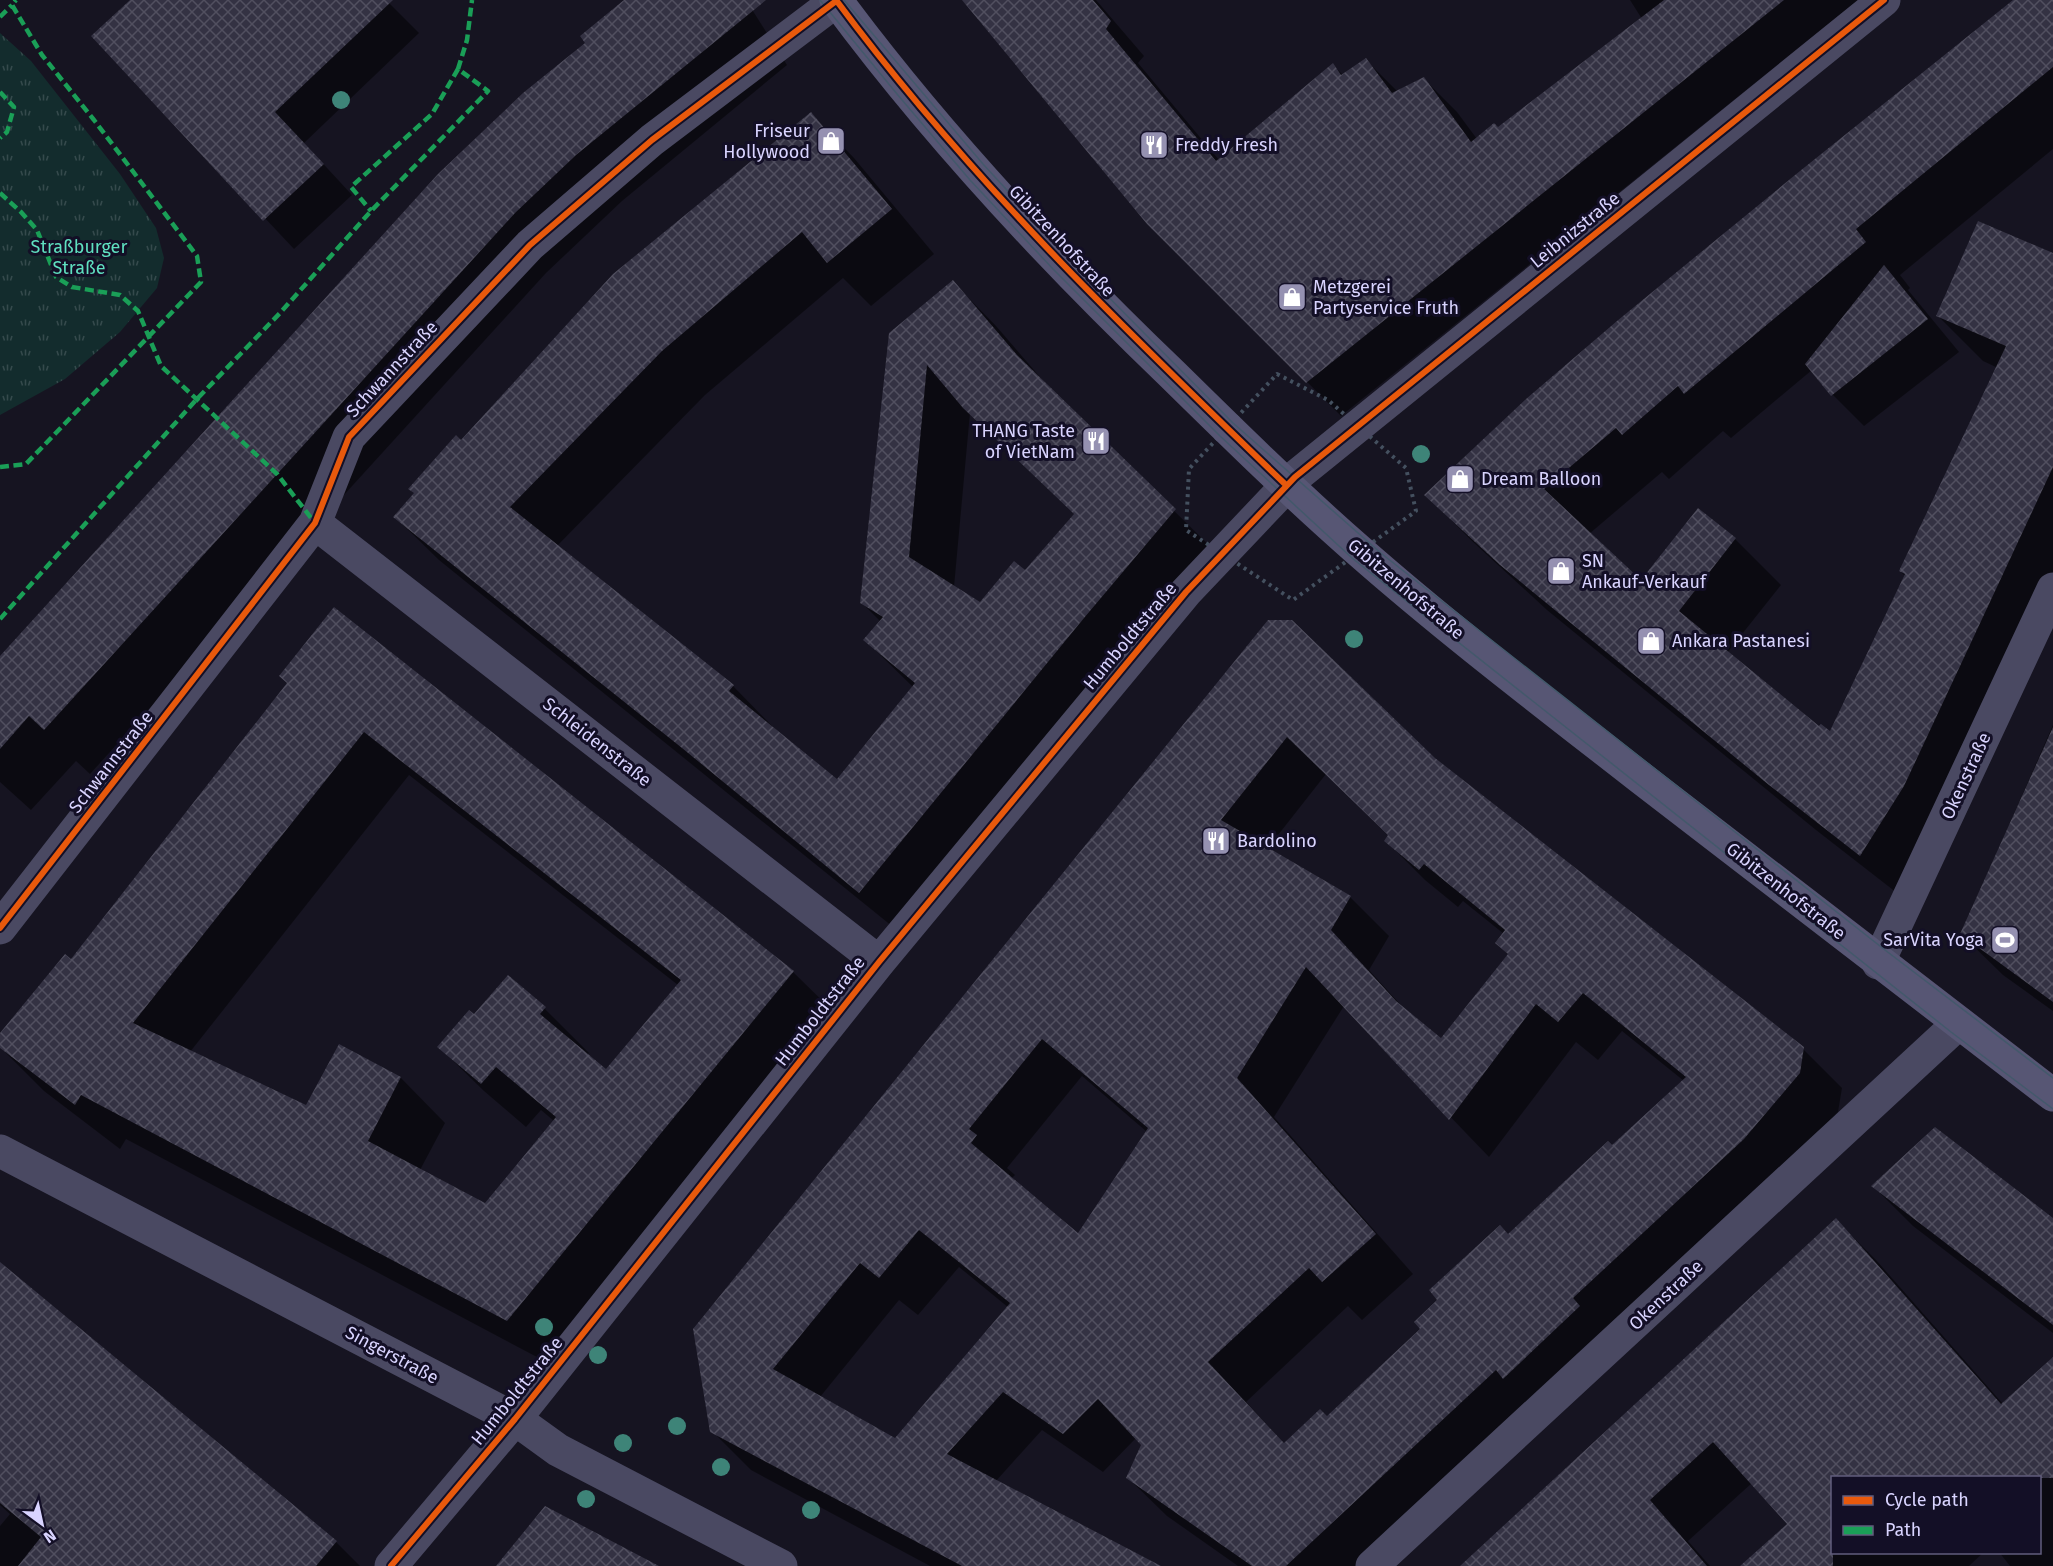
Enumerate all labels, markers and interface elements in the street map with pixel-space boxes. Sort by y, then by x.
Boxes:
place label: Friseur Hollywood [723,120,810,163]
shop icon: Friseur Hollywood [815,125,847,157]
restaurant icon: Freddy Fresh [1138,129,1170,161]
place label: Freddy Fresh [1175,134,1278,156]
street label: Gibitzenhofstraße [1004,180,1120,302]
street label: Leibnizstraße [1526,187,1624,273]
park label: Straßburger Straße [31,236,127,279]
place label: Metzgerei Partyservice Fruth [1313,276,1459,319]
shop icon: Metzgerei Partyservice Fruth [1276,281,1308,313]
street label: Schwannstraße [342,316,442,422]
place label: THANG Taste of VietNam [972,420,1075,463]
restaurant icon: THANG Taste of VietNam [1080,425,1112,457]
shop icon: Dream Balloon [1444,463,1476,495]
place label: Dream Balloon [1481,468,1601,490]
street label: Gibitzenhofstraße [1343,534,1469,644]
place label: SN Ankauf-Verkauf [1582,550,1708,593]
shop icon: SN Ankauf-Verkauf [1545,555,1577,587]
street label: Humboldtstraße [1079,578,1181,694]
shop icon: Ankara Pastanesi [1635,625,1667,657]
place label: Ankara Pastanesi [1672,630,1810,652]
street label: Schleidenstraße [538,693,656,791]
street label: Schwannstraße [64,706,158,818]
street label: Okenstraße [1936,729,1996,823]
restaurant icon: Bardolino [1200,825,1232,857]
place label: Bardolino [1237,830,1317,852]
street label: Gibitzenhofstraße [1722,838,1850,944]
sports icon: SarVita Yoga [1989,924,2021,956]
place label: SarVita Yoga [1883,929,1984,951]
street label: Humboldtstraße [770,952,870,1070]
street label: Okenstraße [1624,1255,1708,1335]
street label: Singerstraße [342,1321,442,1389]
street label: Humboldtstraße [467,1332,567,1450]
legend [1831,1476,2041,1554]
text: Cycle path [1885,1489,1969,1511]
north arrow [12,1494,72,1554]
text: Path [1885,1519,1921,1541]
text: N [40,1525,60,1547]

